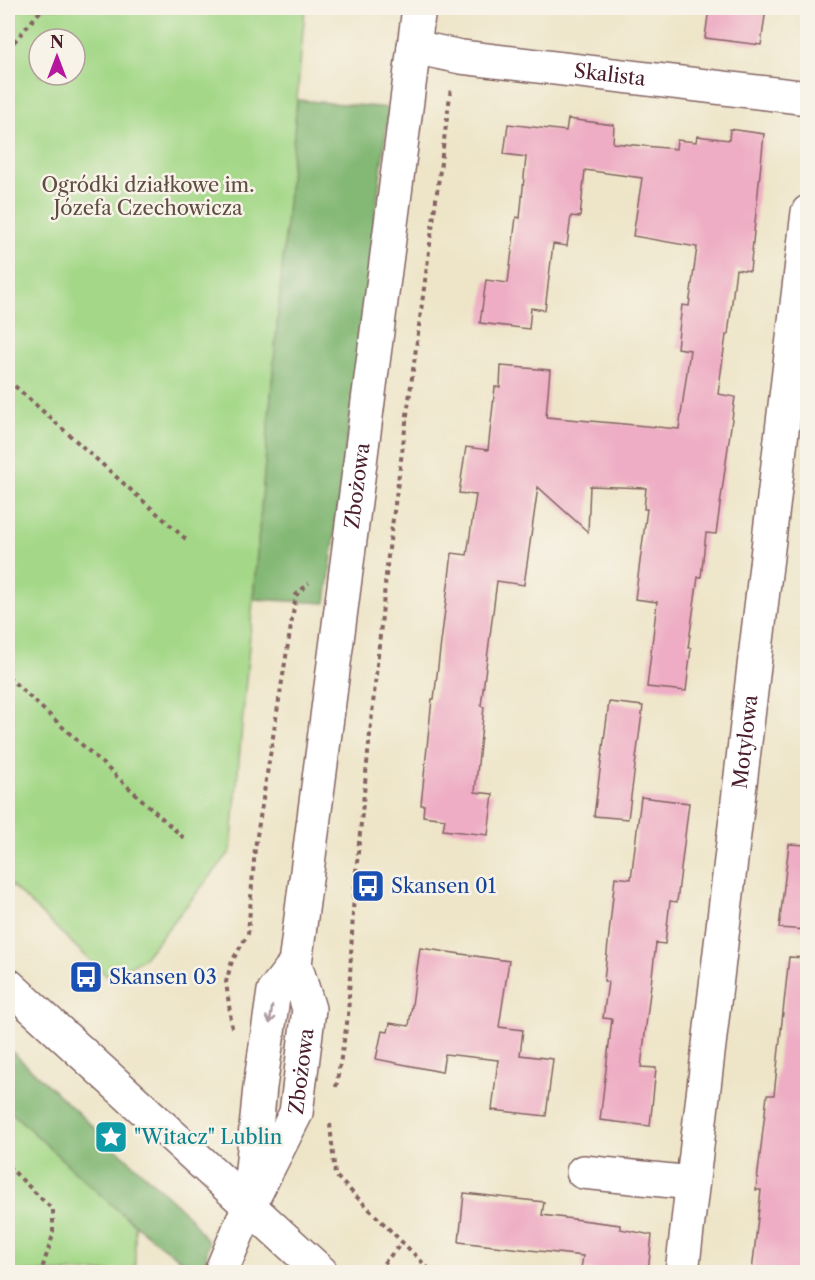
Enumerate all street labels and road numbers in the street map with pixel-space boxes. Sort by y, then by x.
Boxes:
street label: Skalista [573,58,647,91]
street label: Zbożowa [340,441,375,530]
street label: Motylowa [728,693,763,790]
street label: Zbożowa [284,1026,319,1116]

